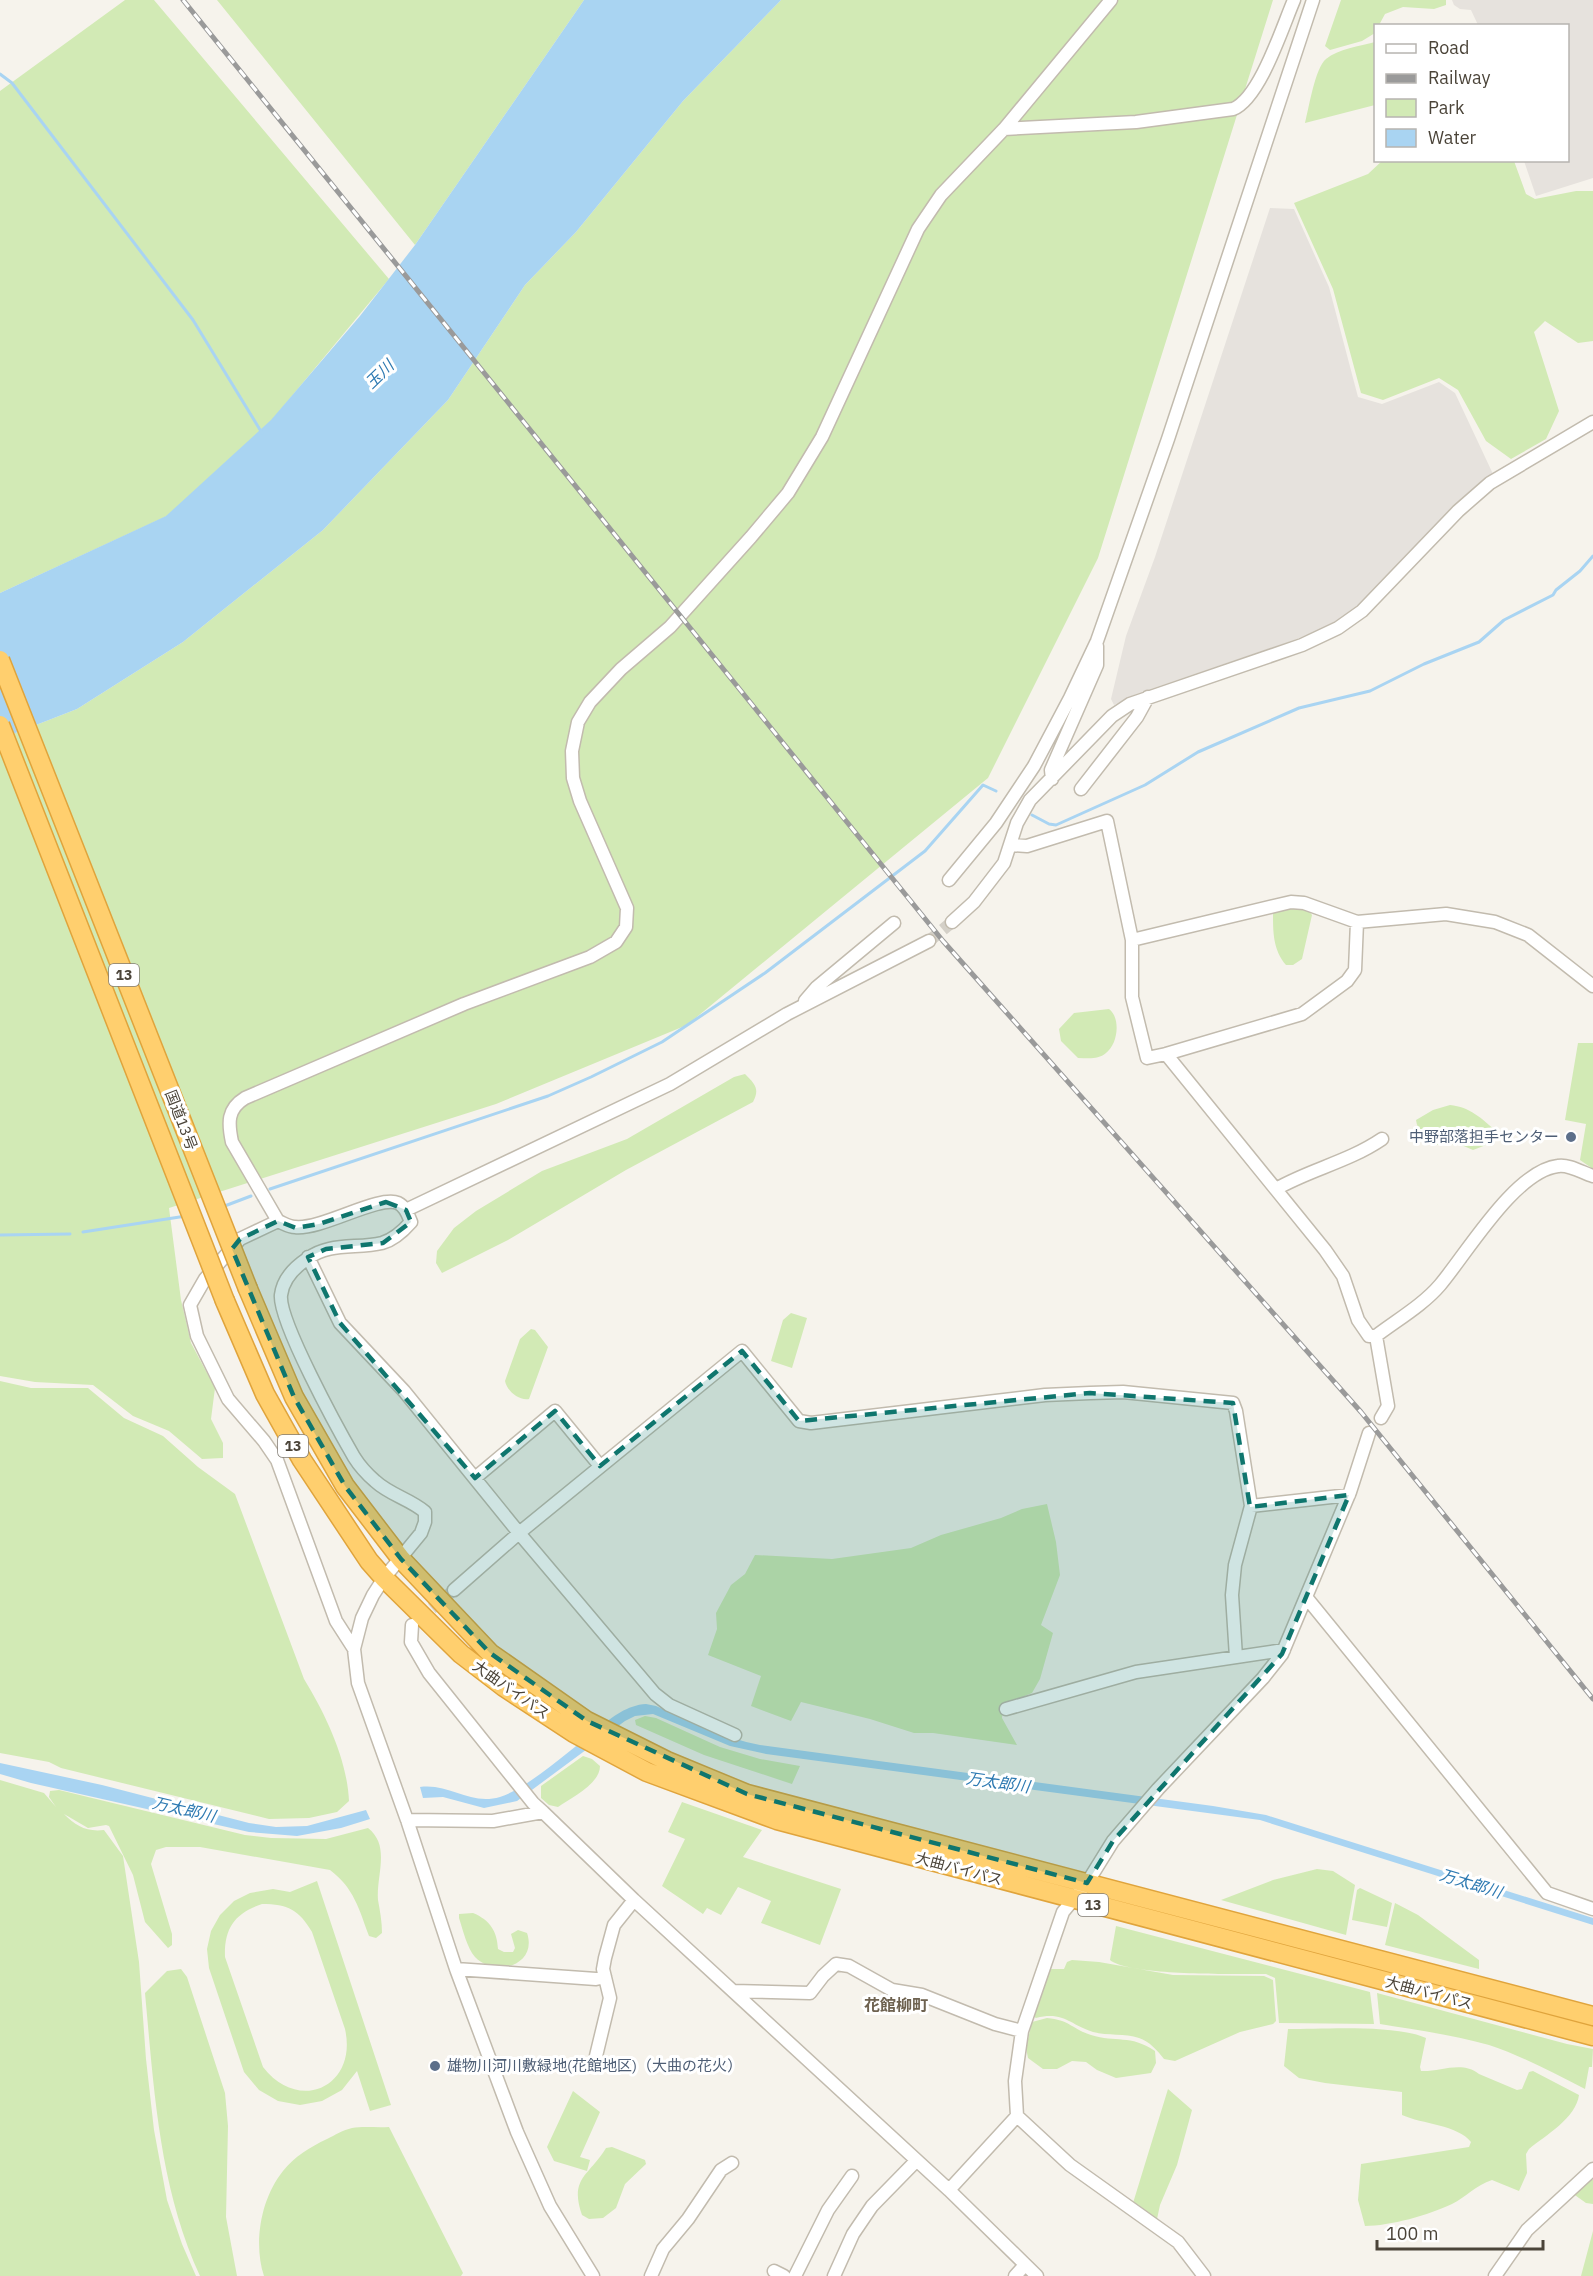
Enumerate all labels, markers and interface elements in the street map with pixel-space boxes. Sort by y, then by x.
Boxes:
legend [1374,24,1569,162]
text: Road [1428,36,1469,59]
text: Railway [1428,66,1490,89]
text: Park [1428,96,1465,119]
text: Water [1428,126,1477,149]
water label: 玉川 [361,354,399,392]
road number: 13 [109,964,139,986]
street label: 国道13号 [161,1087,202,1153]
place label: 中野部落担手センター [1409,1127,1559,1146]
marker: 中野部落担手センター [1564,1130,1578,1144]
road number: 13 [278,1435,308,1457]
street label: 大曲バイパス [469,1656,553,1723]
water label: 万太郎川 [965,1768,1033,1797]
water label: 万太郎川 [151,1792,219,1826]
street label: 大曲バイパス [913,1848,1005,1889]
water label: 万太郎川 [1437,1864,1506,1903]
road number: 13 [1078,1894,1108,1916]
street label: 大曲バイパス [1383,1972,1475,2013]
district label: 花館柳町 [864,1995,928,2015]
place label: 雄物川河川敷緑地(花館地区)（大曲の花火） [447,2056,742,2075]
marker: 雄物川河川敷緑地(花館地区)（大曲の花火） [428,2059,442,2073]
scale bar [1377,2213,1544,2251]
text: 100 m [1386,2222,1438,2245]

